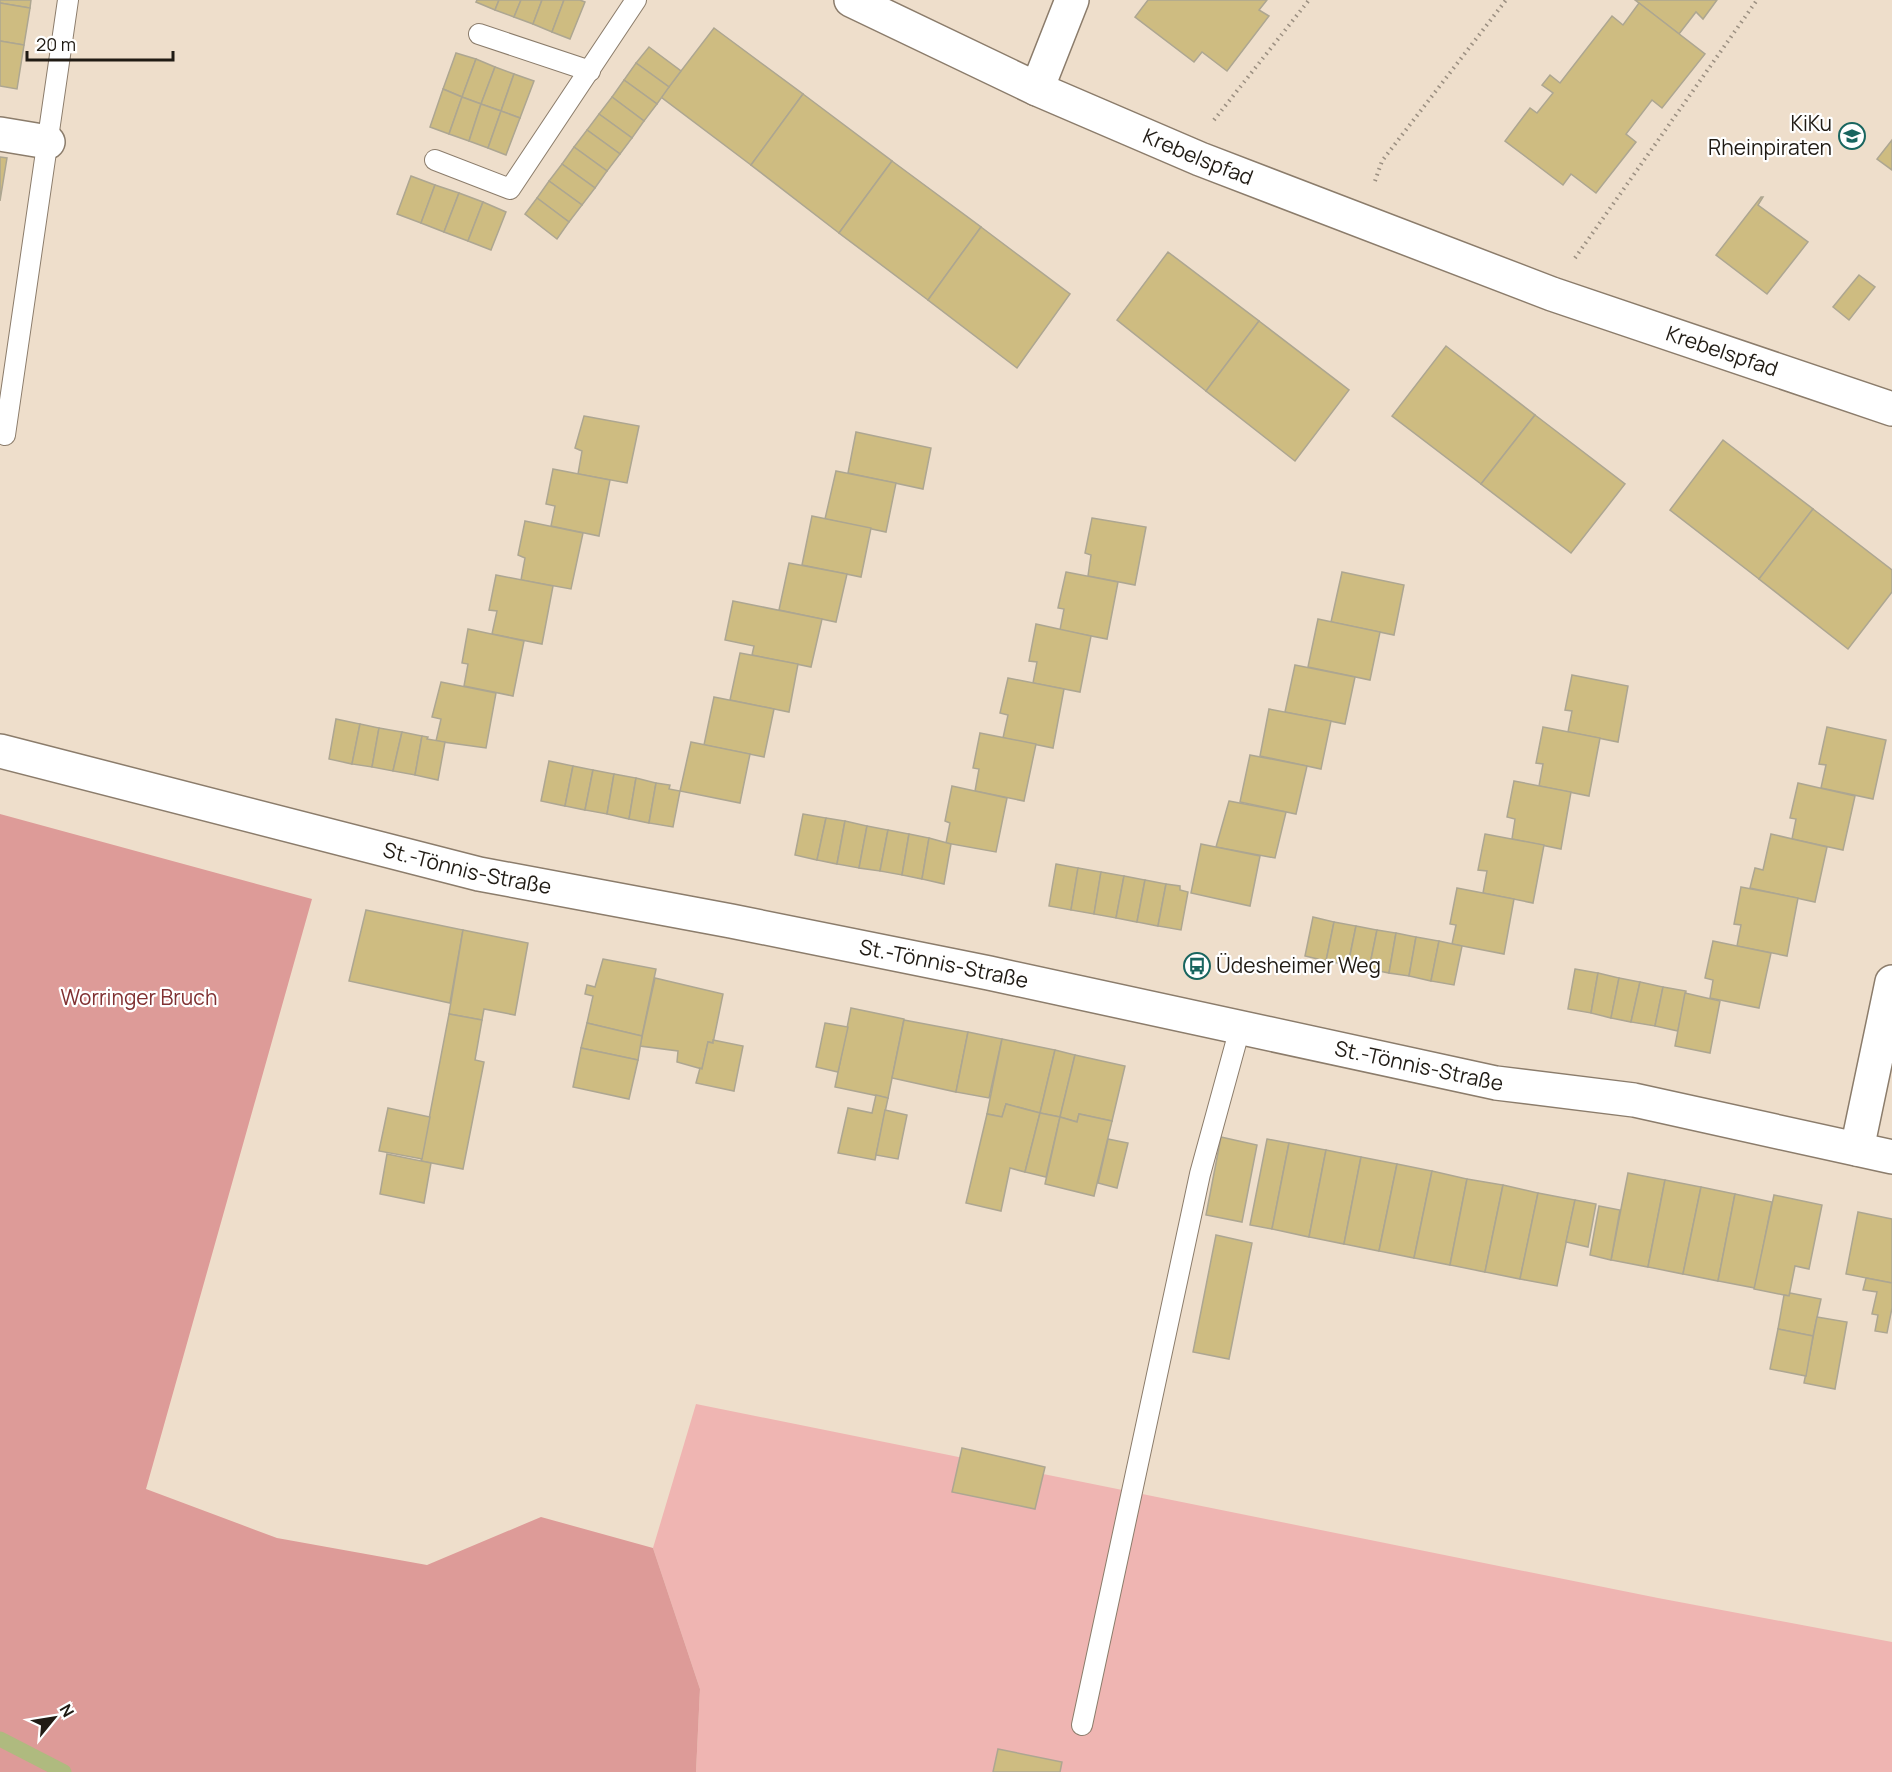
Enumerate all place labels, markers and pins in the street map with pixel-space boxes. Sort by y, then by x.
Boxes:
place label: KiKu Rheinpiraten [1708,109,1832,161]
school or university icon: KiKu Rheinpiraten [1837,121,1867,151]
bus stop icon: Üdesheimer Weg [1182,951,1212,981]
place label: Üdesheimer Weg [1216,951,1381,979]

